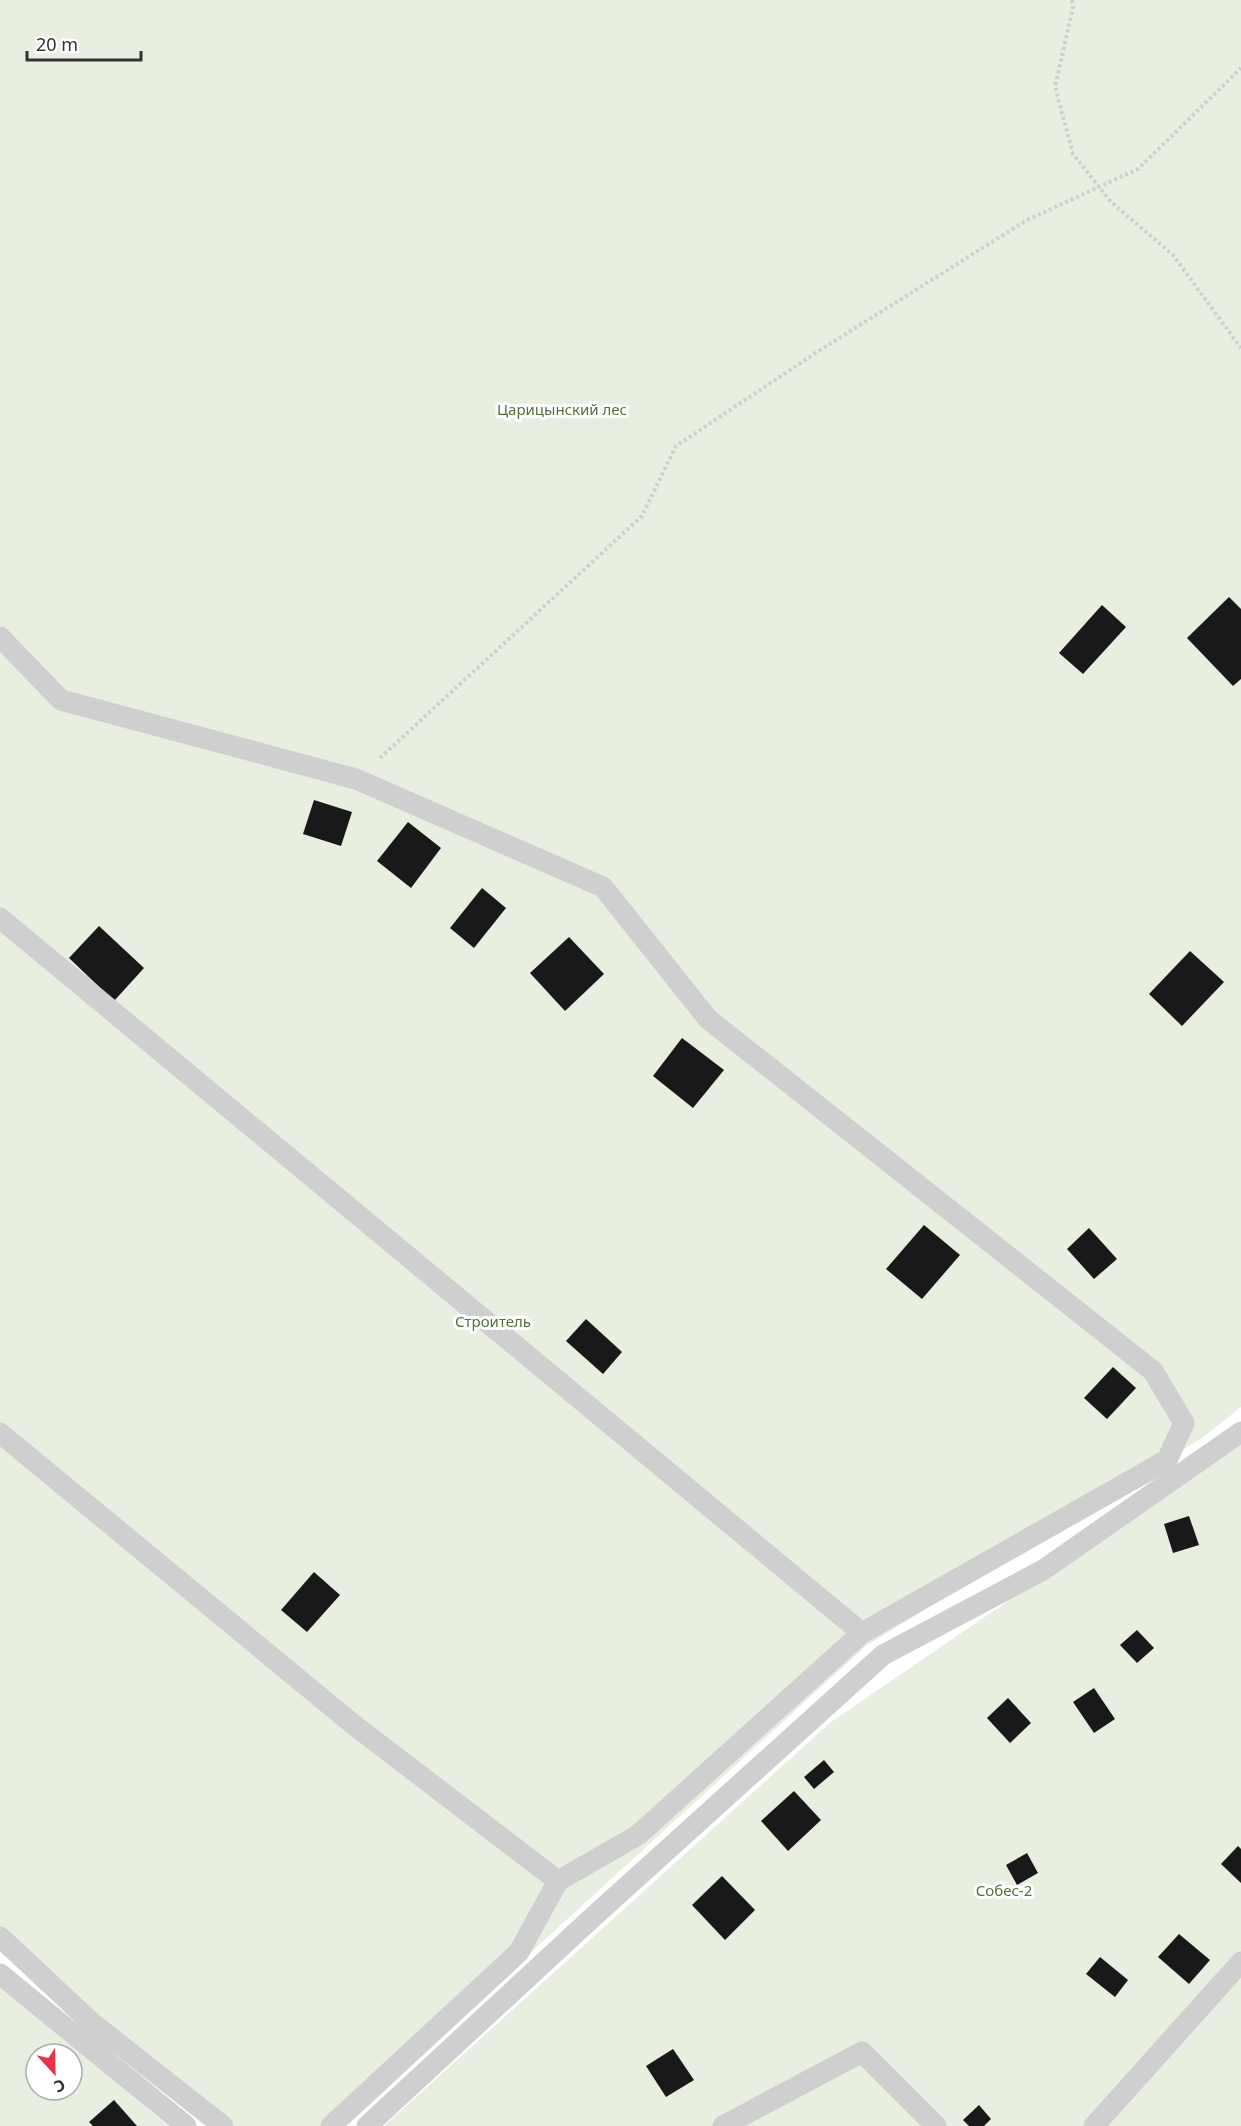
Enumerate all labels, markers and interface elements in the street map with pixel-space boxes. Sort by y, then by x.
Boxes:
scale bar [27,24,141,62]
text: 20 m [36,32,78,56]
park label: Царицынский лес [497,399,627,419]
park label: Строитель [455,1311,531,1331]
park label: Собес-2 [976,1880,1032,1900]
north arrow [24,2042,84,2102]
text: С [51,2074,69,2098]

